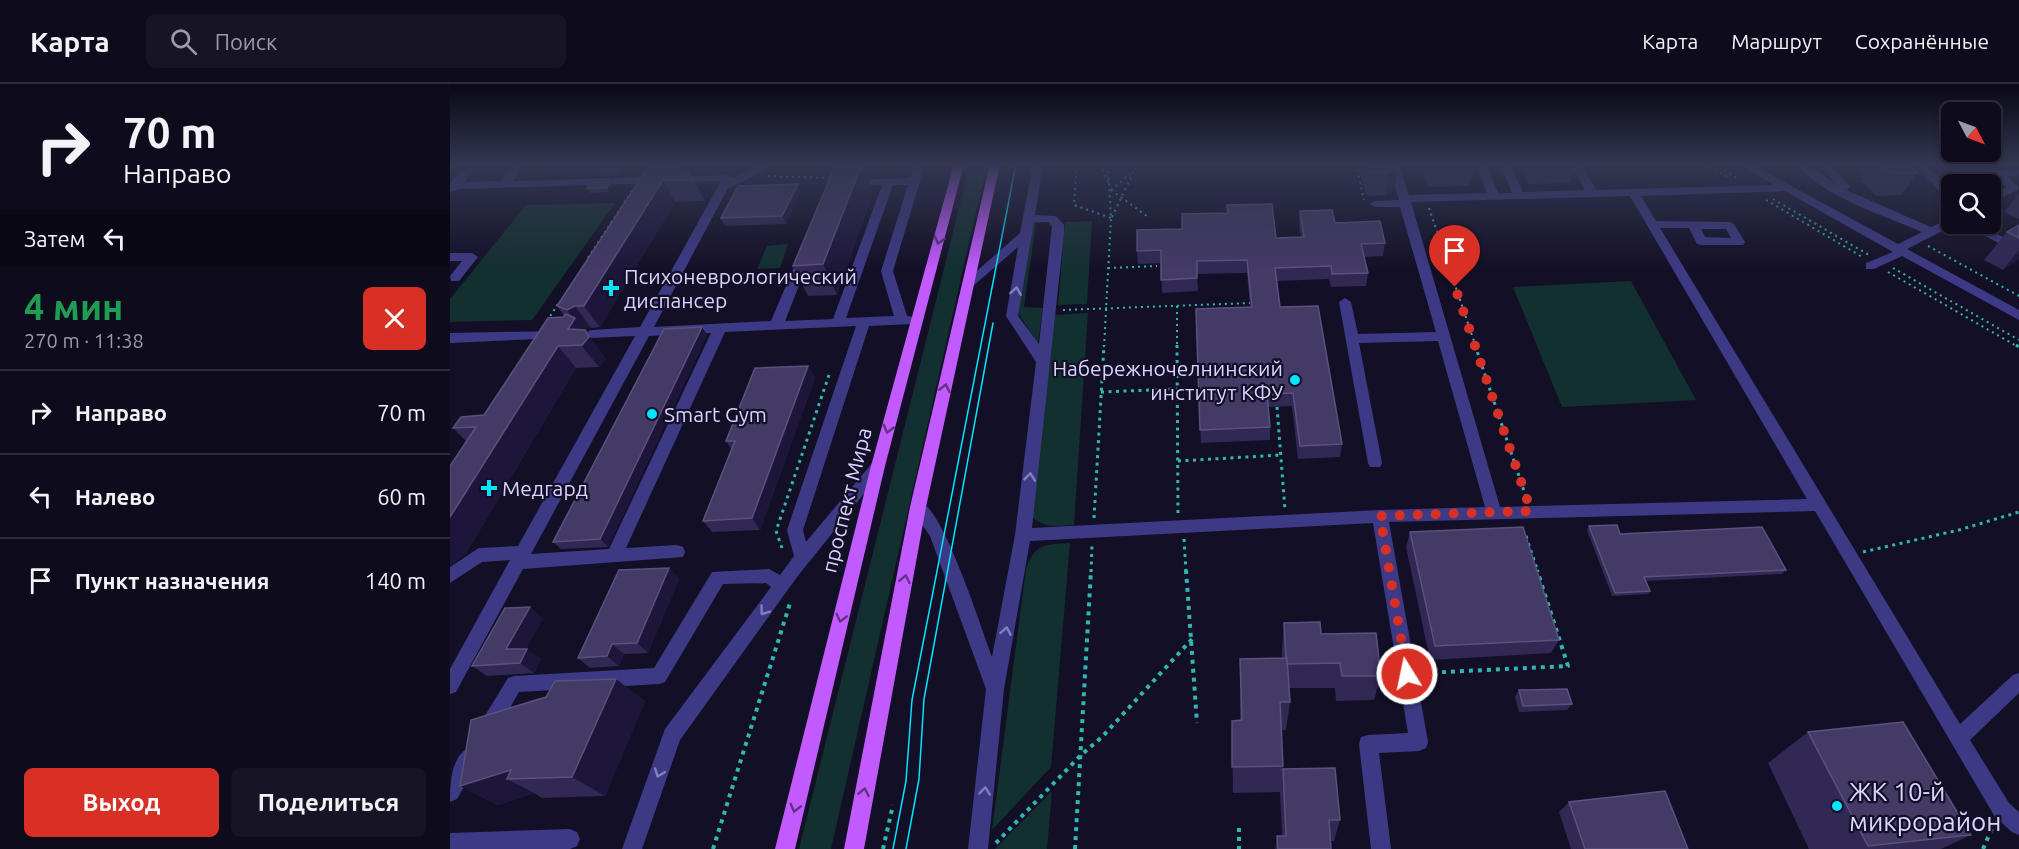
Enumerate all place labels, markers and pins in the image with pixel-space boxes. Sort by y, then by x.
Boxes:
pin [1429,225,1480,287]
place label: Психоневрологический диспансер [624,264,857,312]
marker: Психоневрологический диспансер [602,279,620,297]
place label: Набережночелнинский институт КФУ [1052,356,1283,404]
marker: Набережночелнинский институт КФУ [1288,373,1302,387]
place label: Smart Gym [664,402,767,426]
marker: Smart Gym [645,407,659,421]
place label: Медгард [502,476,588,500]
marker: Медгард [480,479,498,497]
place label: ЖК 10-й микрорайон [1849,777,2001,836]
marker: ЖК 10-й микрорайон [1830,799,1844,813]

